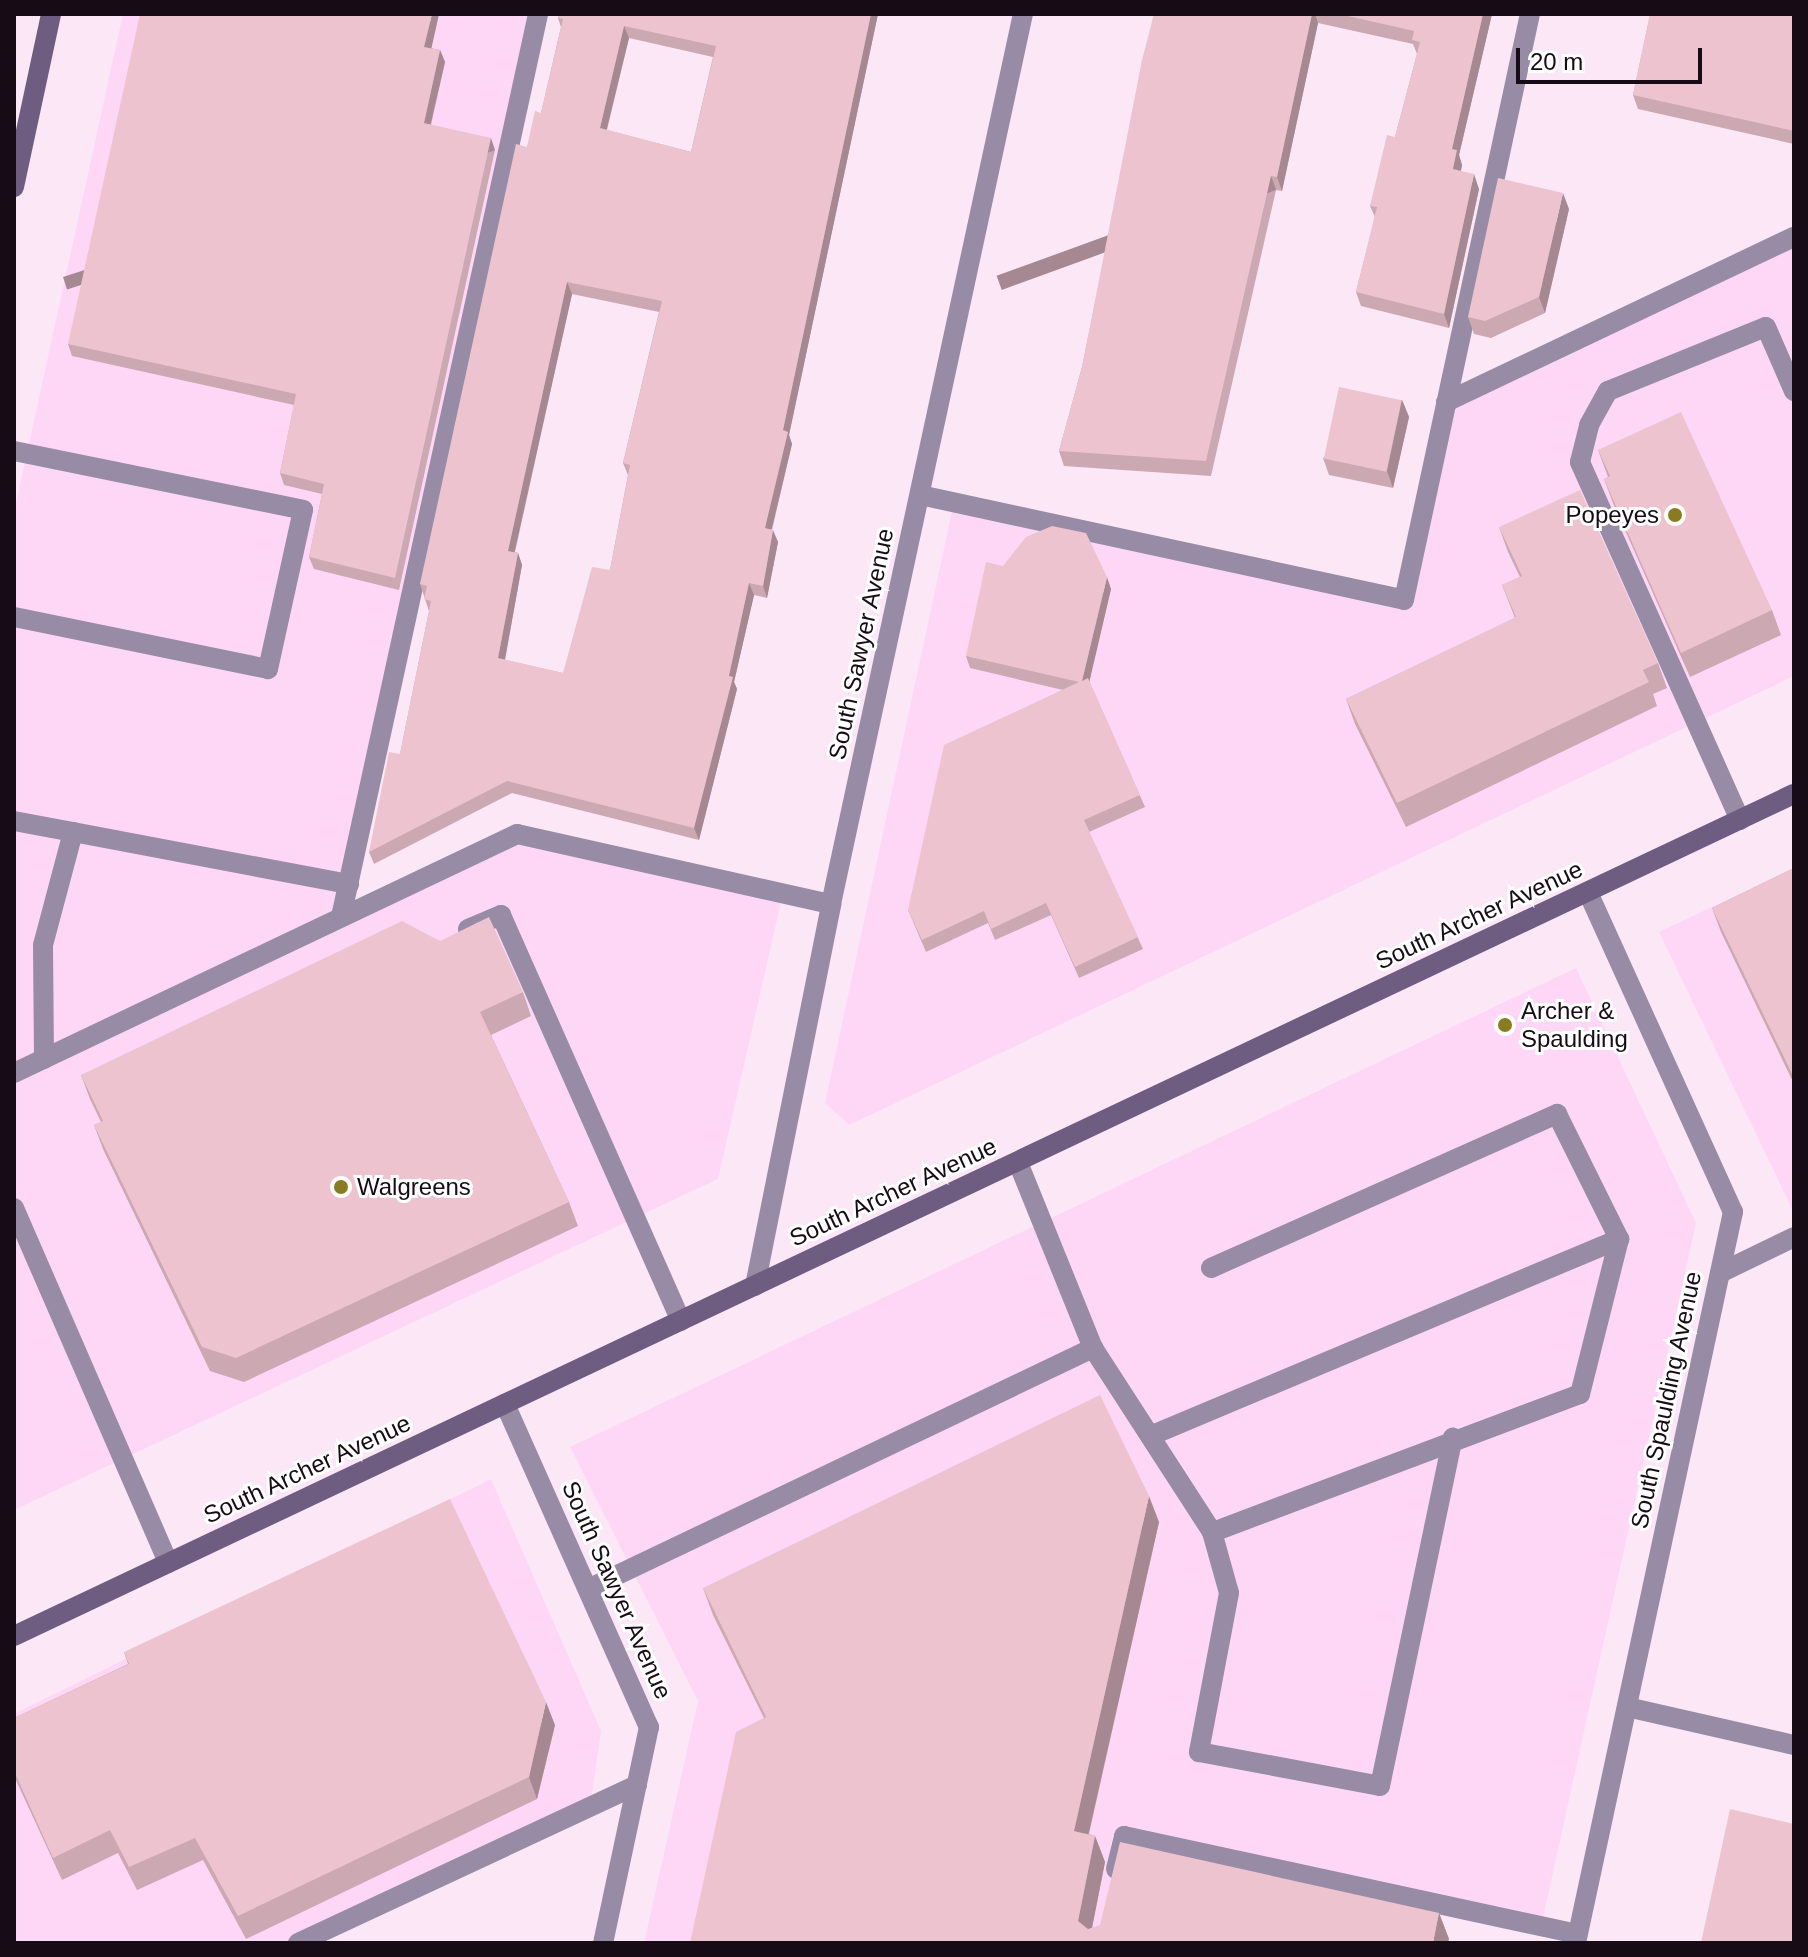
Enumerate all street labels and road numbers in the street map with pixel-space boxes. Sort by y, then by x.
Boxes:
street label: South Sawyer Avenue [822,525,900,763]
street label: South Archer Avenue [1370,854,1588,976]
street label: South Archer Avenue [784,1131,1002,1253]
street label: South Spaulding Avenue [1624,1268,1708,1532]
street label: South Archer Avenue [198,1408,416,1530]
street label: South Sawyer Avenue [556,1476,678,1704]

